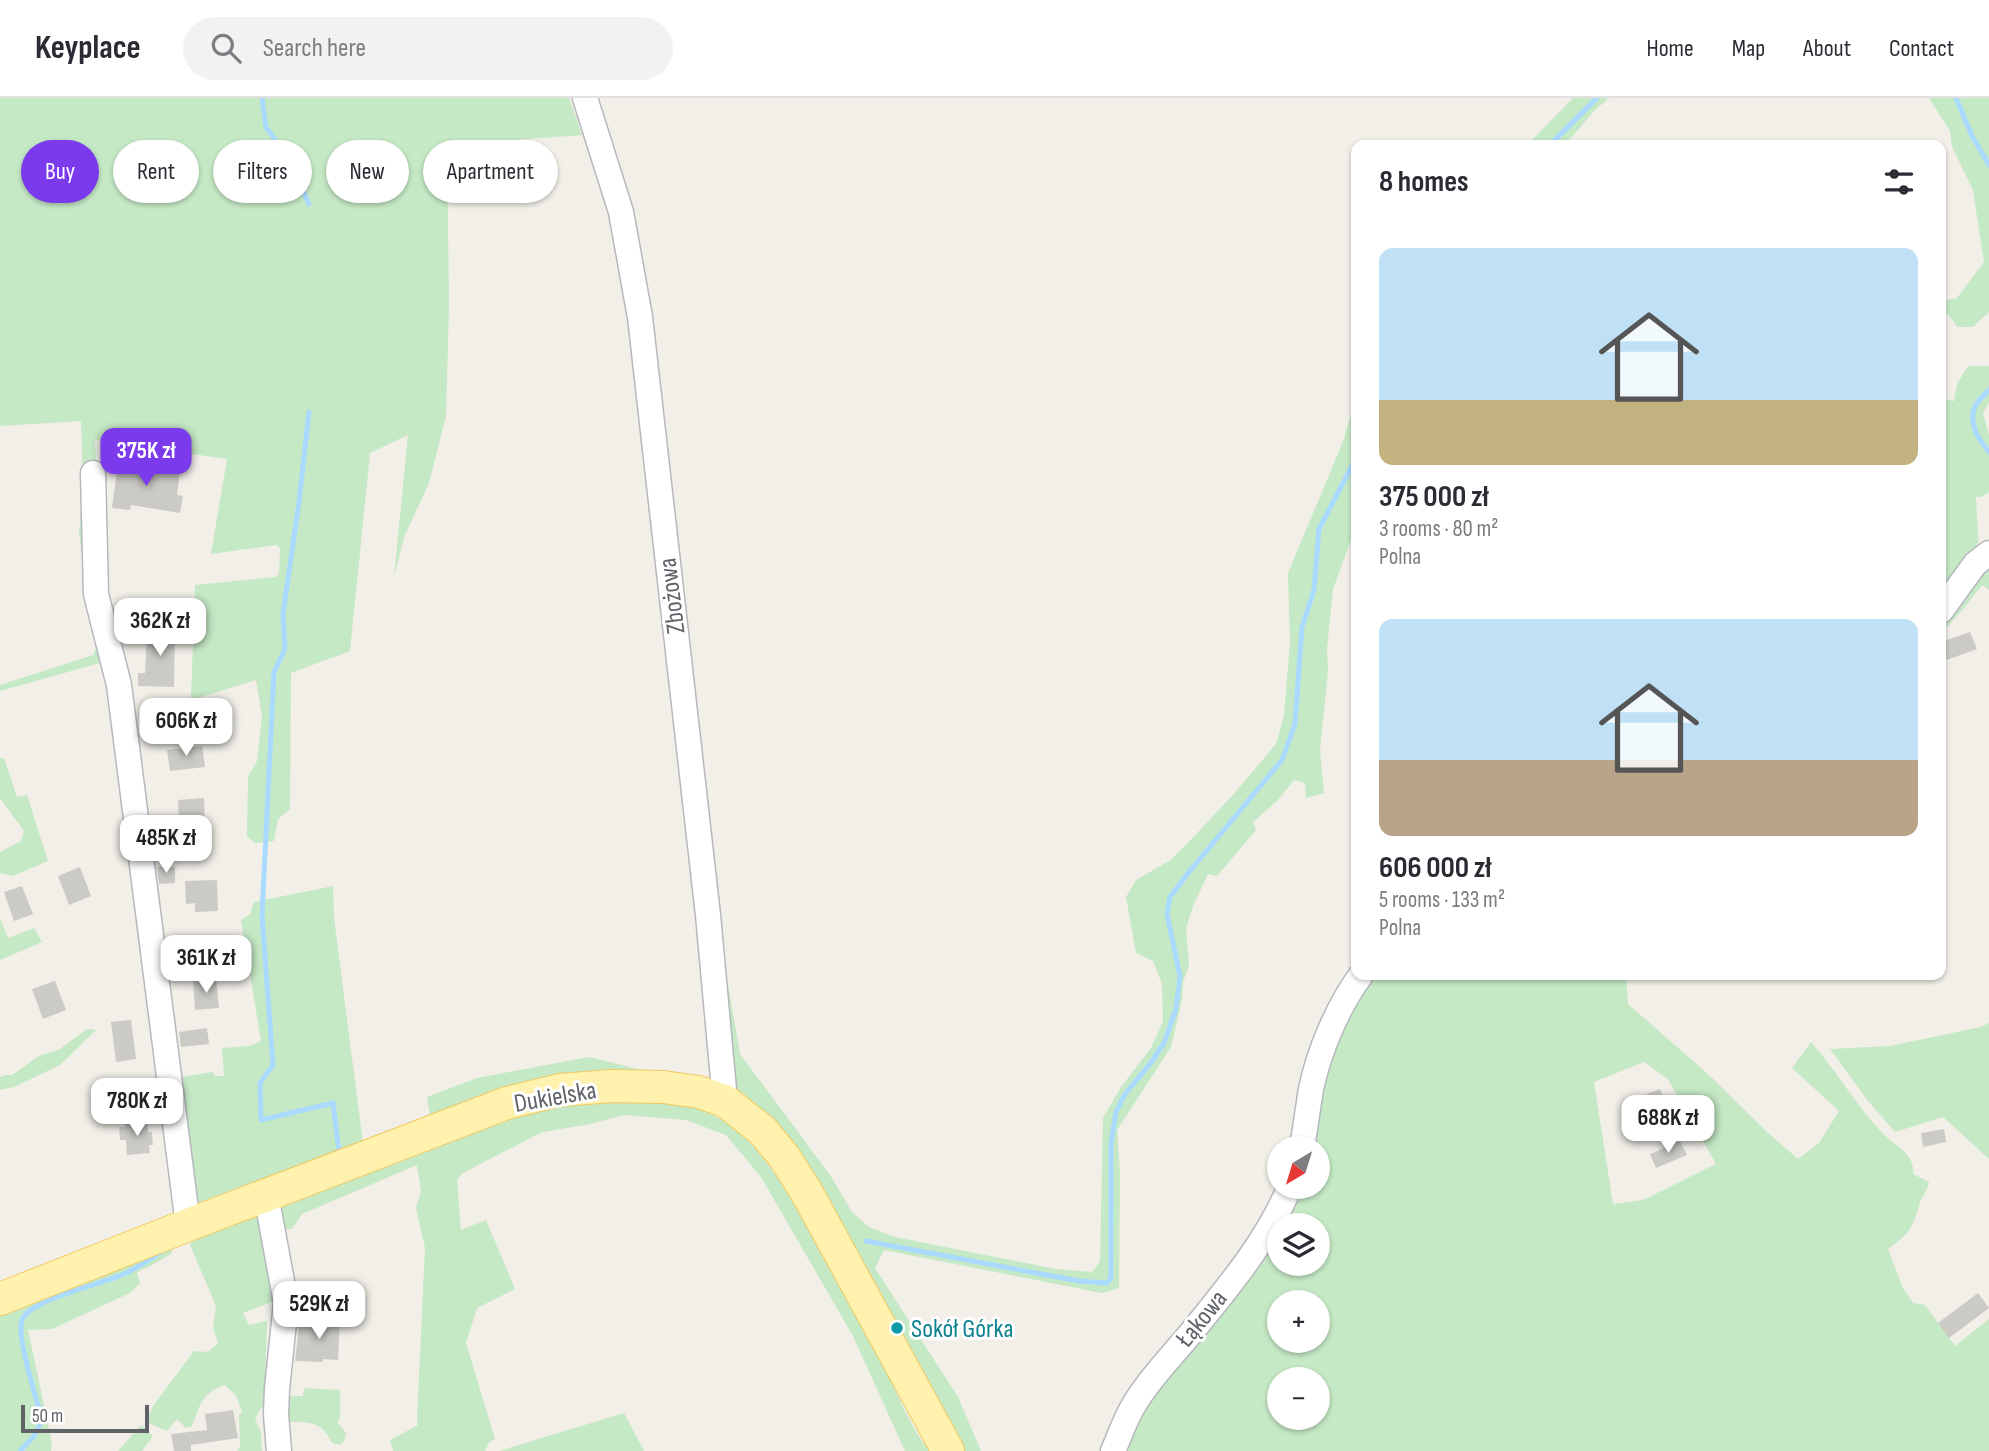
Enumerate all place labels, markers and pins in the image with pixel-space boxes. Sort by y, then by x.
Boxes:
pin: 375K zł [81,428,211,488]
pin: 362K zł [95,598,225,658]
pin: 606K zł [121,698,251,758]
pin: 485K zł [101,816,231,875]
pin: 361K zł [141,936,271,995]
pin: 780K zł [72,1079,202,1138]
pin: 688K zł [1603,1096,1733,1155]
pin: 529K zł [254,1282,384,1341]
place label: Sokół Górka [911,1314,1013,1345]
marker: Sokół Górka [889,1320,905,1336]

